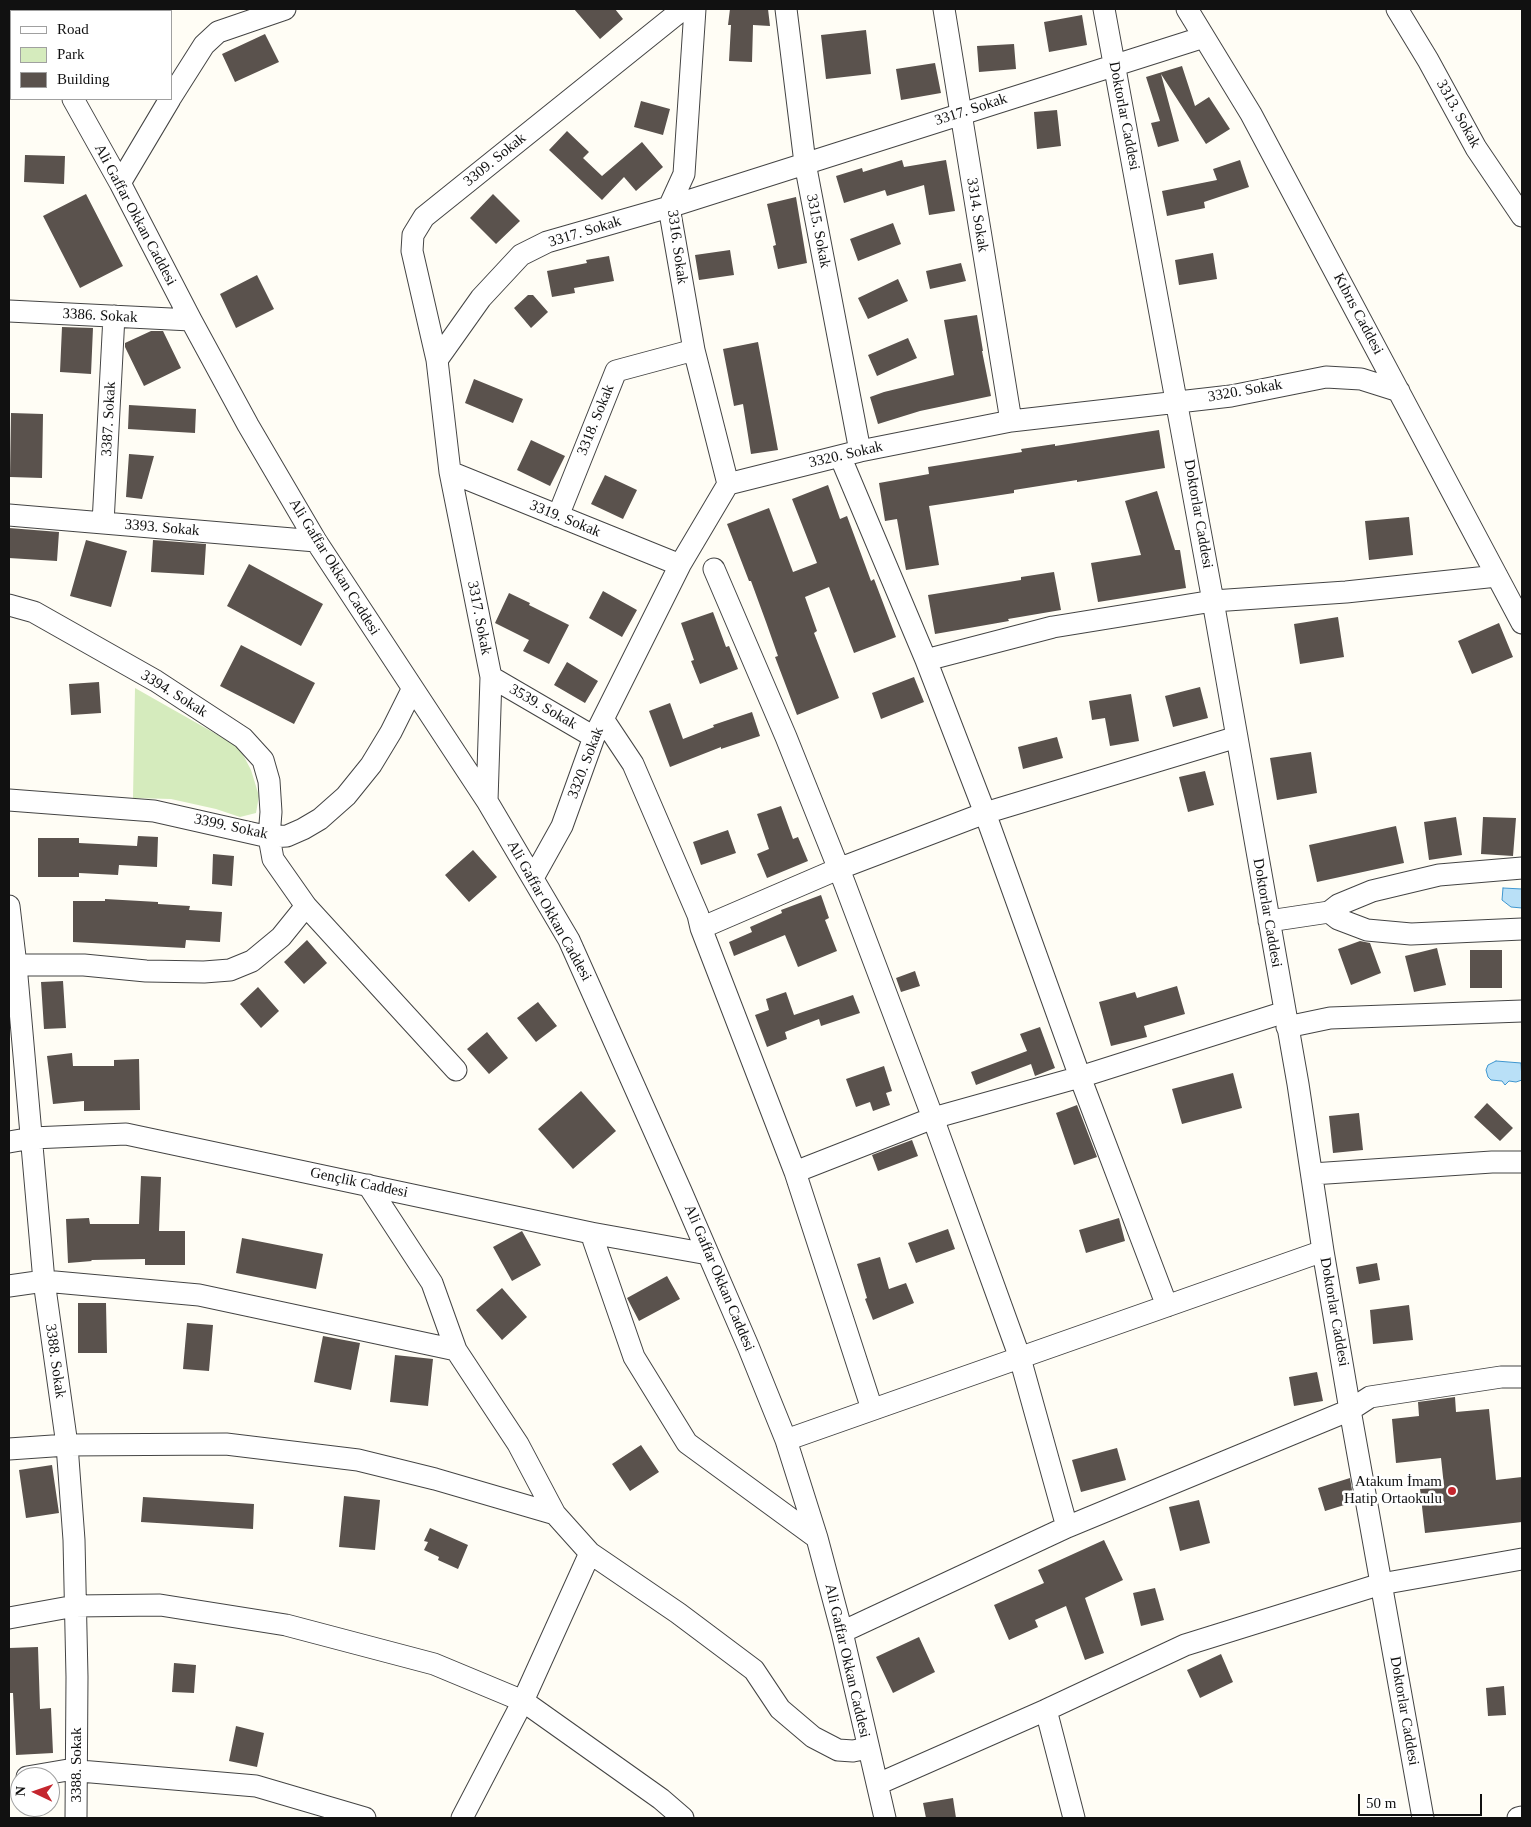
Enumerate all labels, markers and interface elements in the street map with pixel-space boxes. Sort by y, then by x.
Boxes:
legend [10,10,172,100]
text: Road [57,21,89,37]
text: Park [57,46,85,62]
street label: Doktorlar Caddesi [1105,60,1143,172]
text: Building [57,71,110,87]
street label: 3313. Sokak [1432,77,1484,151]
street label: 3317. Sokak [933,90,1009,130]
street label: 3309. Sokak [460,129,530,191]
street label: Ali Gaffar Okkan Caddesi [90,141,180,289]
street label: 3314. Sokak [962,177,992,253]
street label: 3315. Sokak [802,192,834,270]
street label: 3316. Sokak [663,209,691,285]
street label: 3317. Sokak [547,212,623,252]
street label: Kıbrıs Caddesi [1329,270,1387,358]
street label: 3386. Sokak [62,305,138,327]
street label: 3320. Sokak [1207,376,1283,406]
street label: 3387. Sokak [98,381,120,457]
street label: 3318. Sokak [574,382,618,458]
street label: 3320. Sokak [807,438,885,472]
street label: Doktorlar Caddesi [1180,458,1216,570]
street label: Ali Gaffar Okkan Caddesi [285,495,383,639]
street label: 3319. Sokak [527,497,603,541]
street label: 3393. Sokak [124,516,200,540]
street label: 3317. Sokak [463,579,495,657]
street label: 3394. Sokak [137,666,211,722]
street label: 3539. Sokak [506,680,580,734]
street label: 3320. Sokak [564,725,608,801]
street label: 3399. Sokak [192,810,270,844]
street label: Ali Gaffar Okkan Caddesi [503,838,595,984]
street label: Doktorlar Caddesi [1249,857,1285,969]
street label: Gençlik Caddesi [308,1164,410,1202]
street label: Ali Gaffar Okkan Caddesi [680,1202,758,1354]
street label: Doktorlar Caddesi [1316,1256,1352,1368]
street label: 3388. Sokak [41,1323,69,1399]
place label: Atakum İmam Hatip Ortaokulu [1344,1473,1442,1508]
marker: Atakum İmam Hatip Ortaokulu [1446,1485,1458,1497]
street label: Ali Gaffar Okkan Caddesi [821,1582,873,1740]
street label: Doktorlar Caddesi [1386,1655,1422,1767]
street label: 3388. Sokak [68,1728,86,1802]
north arrow [10,1767,60,1817]
scale bar [1361,1784,1485,1816]
text: N [13,1786,28,1797]
text: 50 m [1366,1795,1396,1811]

